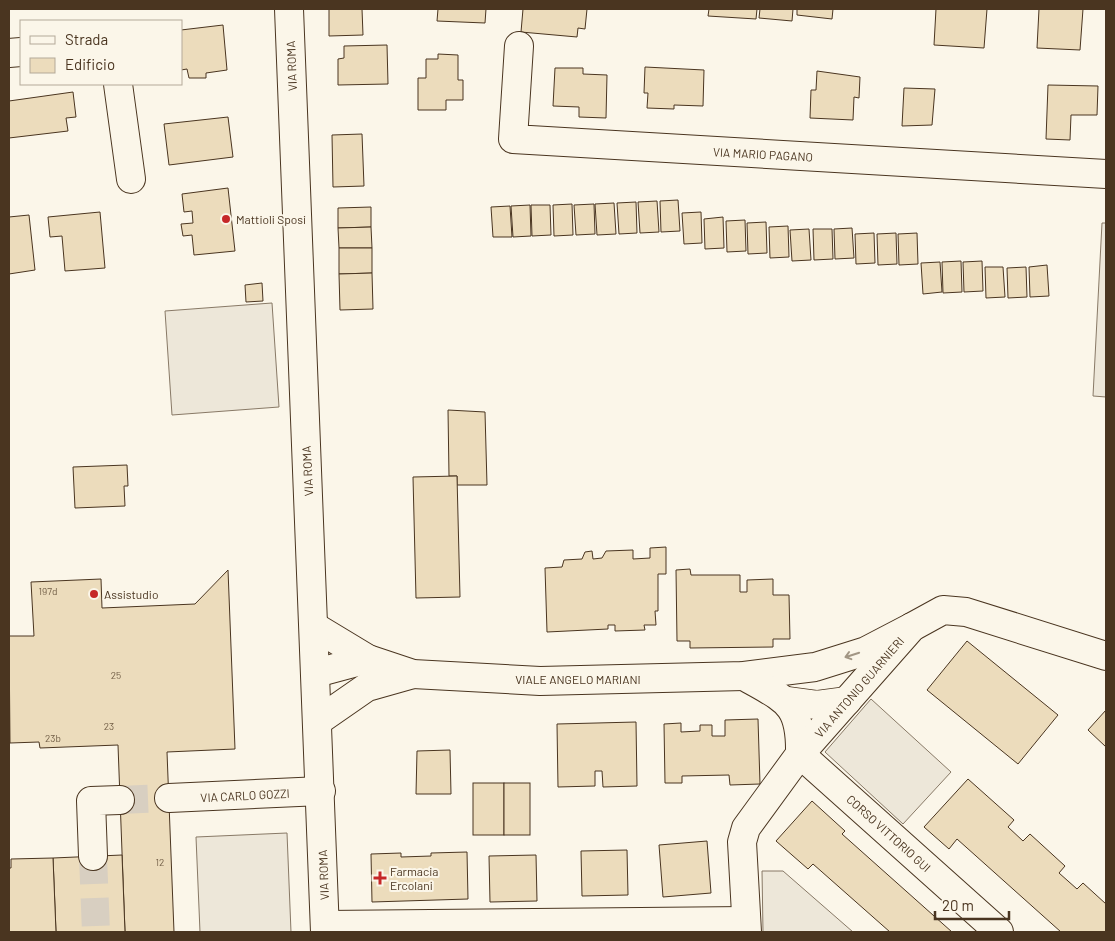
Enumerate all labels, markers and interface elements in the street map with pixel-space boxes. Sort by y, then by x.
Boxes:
legend [20,20,182,85]
text: Strada [65,30,108,48]
street label: VIA ROMA [283,40,299,92]
text: Edificio [65,55,115,73]
street label: VIA MARIO PAGANO [713,144,813,164]
place label: Mattioli Sposi [236,212,306,226]
marker: Mattioli Sposi [220,213,232,225]
street label: VIA ROMA [299,445,315,497]
house number: 197d [39,585,57,597]
place label: Assistudio [104,587,158,601]
marker: Assistudio [88,588,100,600]
street label: VIA ANTONIO GUARNIERI [812,634,906,740]
one-way arrow [844,651,860,660]
house number: 25 [111,669,121,681]
street label: VIALE ANGELO MARIANI [515,672,641,686]
house number: 23 [104,720,114,732]
house number: 23b [45,732,61,744]
street label: VIA CARLO GOZZI [200,786,290,804]
street label: CORSO VITTORIO GUI [844,792,934,874]
street label: VIA ROMA [315,849,331,901]
house number: 12 [156,856,164,868]
place label: Farmacia Ercolani [390,864,438,892]
marker: Farmacia Ercolani [374,872,386,884]
scale bar [935,888,1009,920]
text: 20 m [942,896,974,914]

